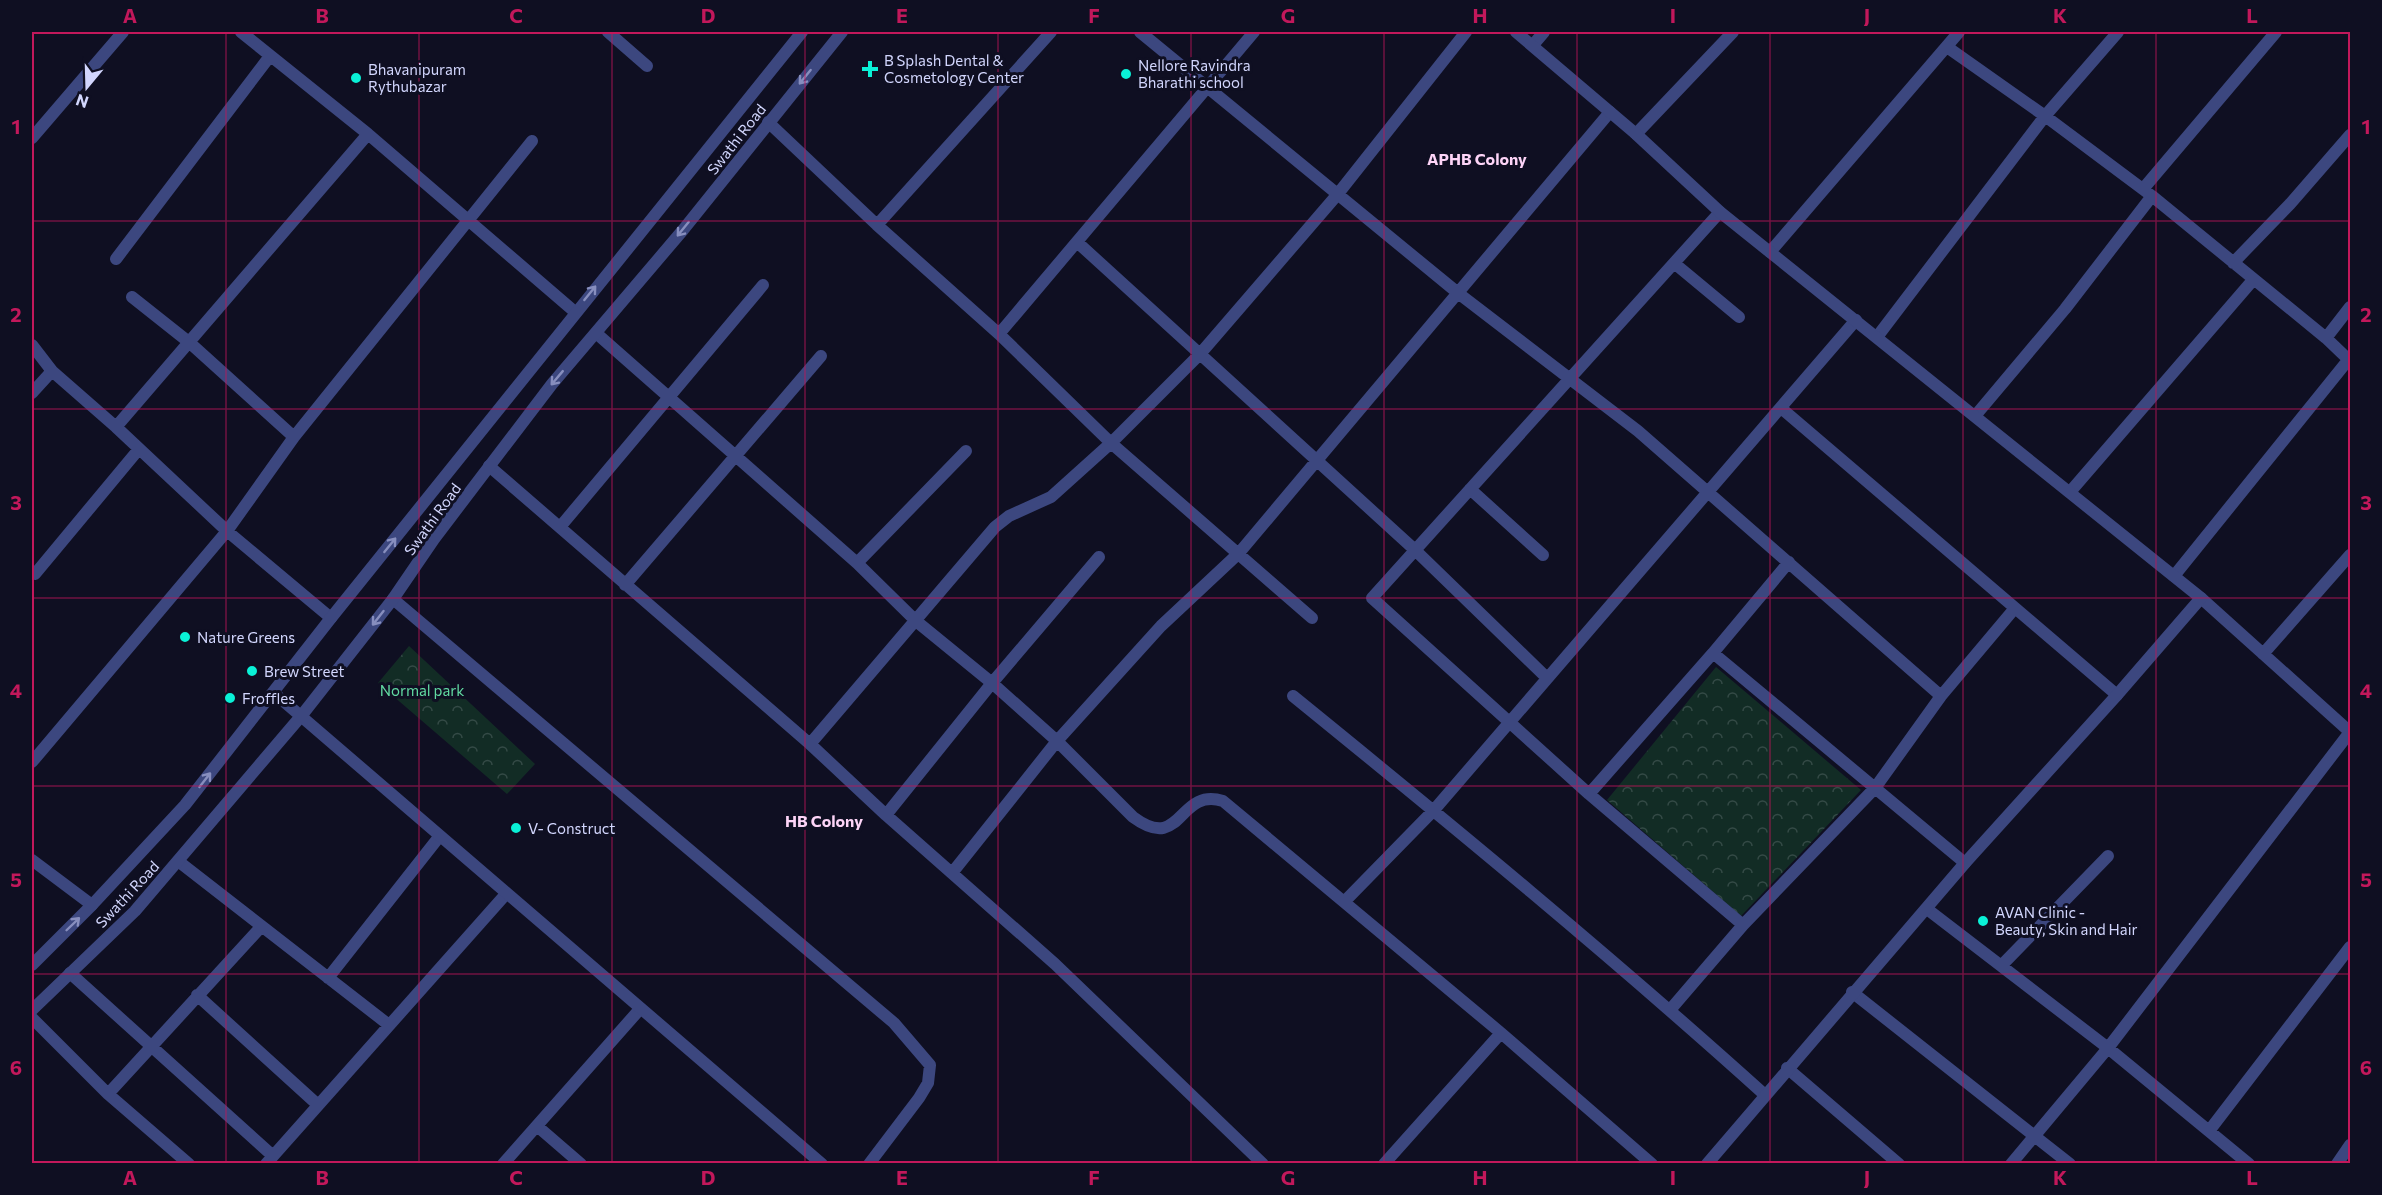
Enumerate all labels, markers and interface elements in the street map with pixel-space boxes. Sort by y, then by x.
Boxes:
text: A [123,3,137,27]
text: B [315,3,329,27]
text: C [509,3,523,27]
text: D [701,3,715,27]
text: E [896,3,908,27]
text: F [1088,3,1100,27]
text: G [1281,3,1295,27]
text: H [1473,3,1488,27]
text: I [1670,3,1676,27]
text: J [1864,3,1870,27]
text: K [2053,3,2067,27]
text: L [2246,3,2258,27]
place label: B Splash Dental & Cosmetology Center [884,51,1024,86]
place label: Nellore Ravindra Bharathi school [1138,56,1251,91]
north arrow [57,57,117,117]
place label: Bhavanipuram Rythubazar [368,60,466,95]
marker: B Splash Dental & Cosmetology Center [861,60,879,78]
marker: Nellore Ravindra Bharathi school [1119,67,1133,81]
one-way arrow [798,69,811,85]
marker: Bhavanipuram Rythubazar [349,71,363,85]
text: N [73,91,91,113]
street label: Swathi Road [703,100,769,178]
text: 1 [11,114,21,138]
text: 1 [2361,114,2371,138]
district label: APHB Colony [1427,149,1527,168]
one-way arrow [677,221,690,237]
one-way arrow [583,286,597,301]
text: 2 [10,302,22,326]
text: 2 [2360,302,2372,326]
one-way arrow [550,370,564,385]
street label: Swathi Road [400,479,464,559]
text: 3 [10,490,22,514]
text: 3 [2360,490,2372,514]
one-way arrow [384,537,397,553]
one-way arrow [371,610,384,626]
place label: Nature Greens [197,628,295,646]
marker: Nature Greens [178,630,192,644]
place label: Brew Street [264,662,344,680]
marker: Brew Street [245,664,259,678]
text: 4 [10,678,22,702]
text: 4 [2360,678,2372,702]
park label: Normal park [380,681,464,699]
place label: Froffles [242,689,295,707]
marker: Froffles [223,691,237,705]
one-way arrow [198,773,211,789]
district label: HB Colony [785,811,863,830]
place label: V- Construct [528,819,615,837]
marker: V- Construct [509,821,523,835]
street label: Swathi Road [92,857,162,931]
text: 5 [10,867,22,891]
text: 5 [2360,867,2372,891]
place label: AVAN Clinic - Beauty, Skin and Hair [1995,903,2138,938]
marker: AVAN Clinic - Beauty, Skin and Hair [1976,914,1990,928]
one-way arrow [65,916,80,931]
text: 6 [10,1055,22,1079]
text: 6 [2360,1055,2372,1079]
text: A [123,1165,137,1189]
text: B [315,1165,329,1189]
text: C [509,1165,523,1189]
text: D [701,1165,715,1189]
text: E [896,1165,908,1189]
text: F [1088,1165,1100,1189]
text: G [1281,1165,1295,1189]
text: H [1473,1165,1488,1189]
text: I [1670,1165,1676,1189]
text: J [1864,1165,1870,1189]
text: K [2053,1165,2067,1189]
text: L [2246,1165,2258,1189]

